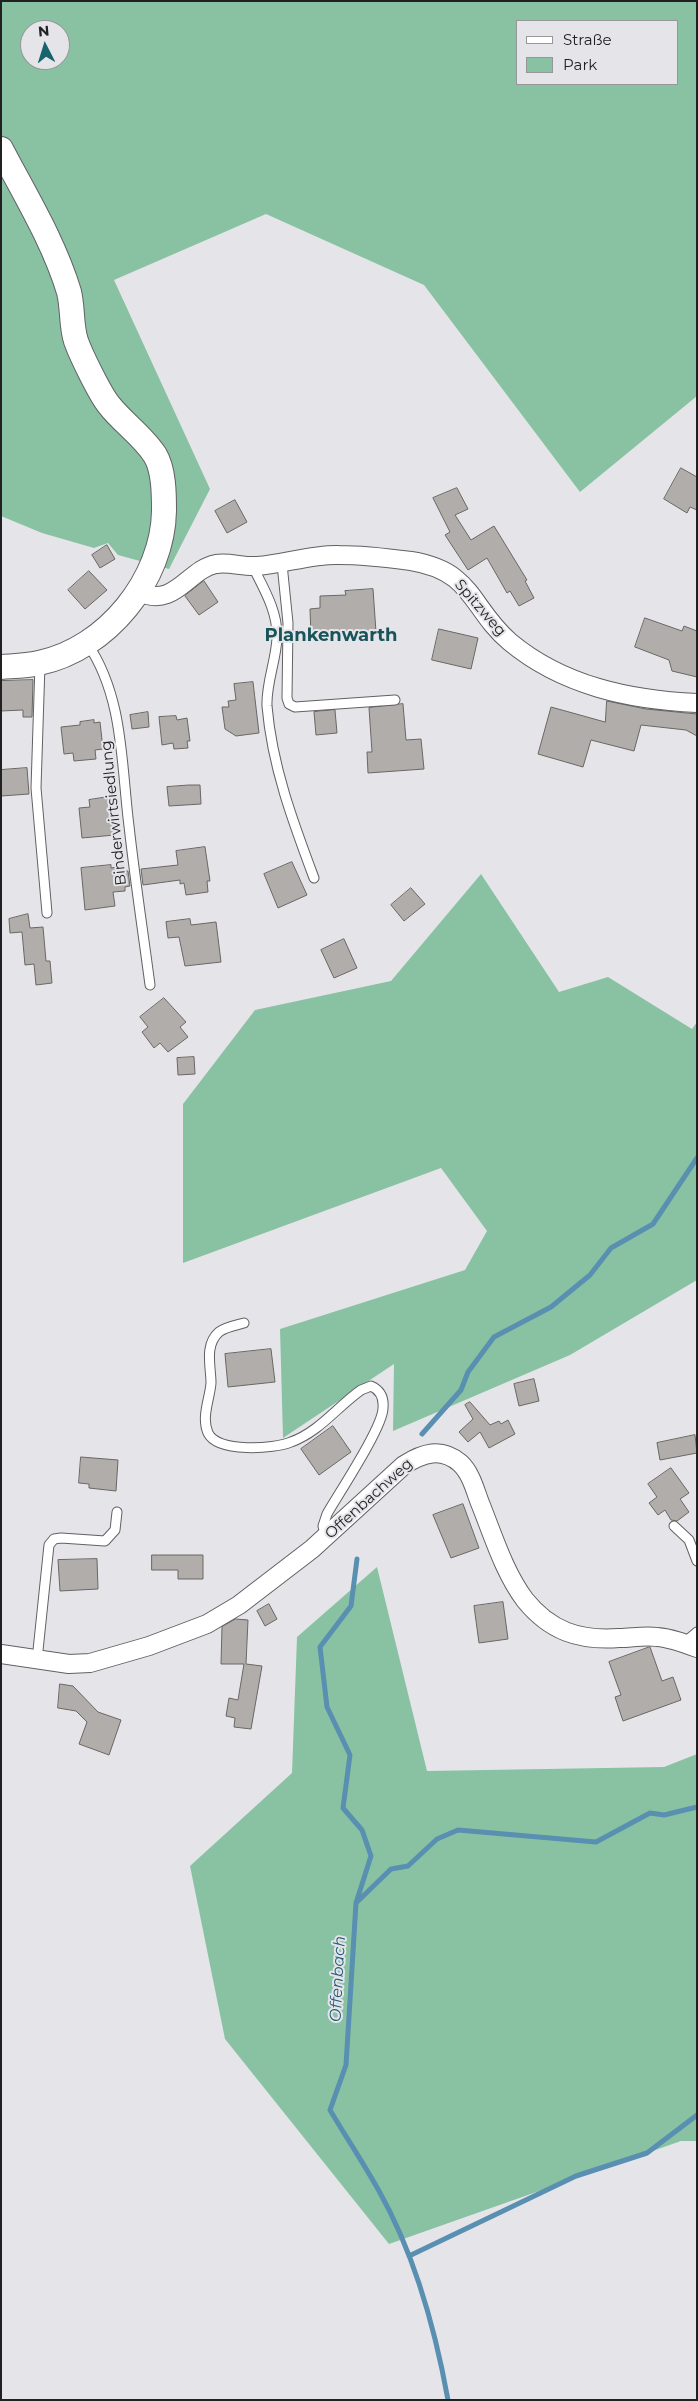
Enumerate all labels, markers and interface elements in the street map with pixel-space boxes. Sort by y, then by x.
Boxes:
north arrow [20,20,70,70]
legend [516,20,678,85]
text: N [37,22,50,41]
text: Straße [563,30,612,49]
text: Park [563,55,597,74]
street label: Spitzweg [451,576,509,640]
district label: Plankenwarth [264,625,398,647]
street label: Binderwirtsiedlung [97,740,131,886]
street label: Offenbachweg [322,1455,416,1543]
water label: Offenbach [326,1936,350,2022]

